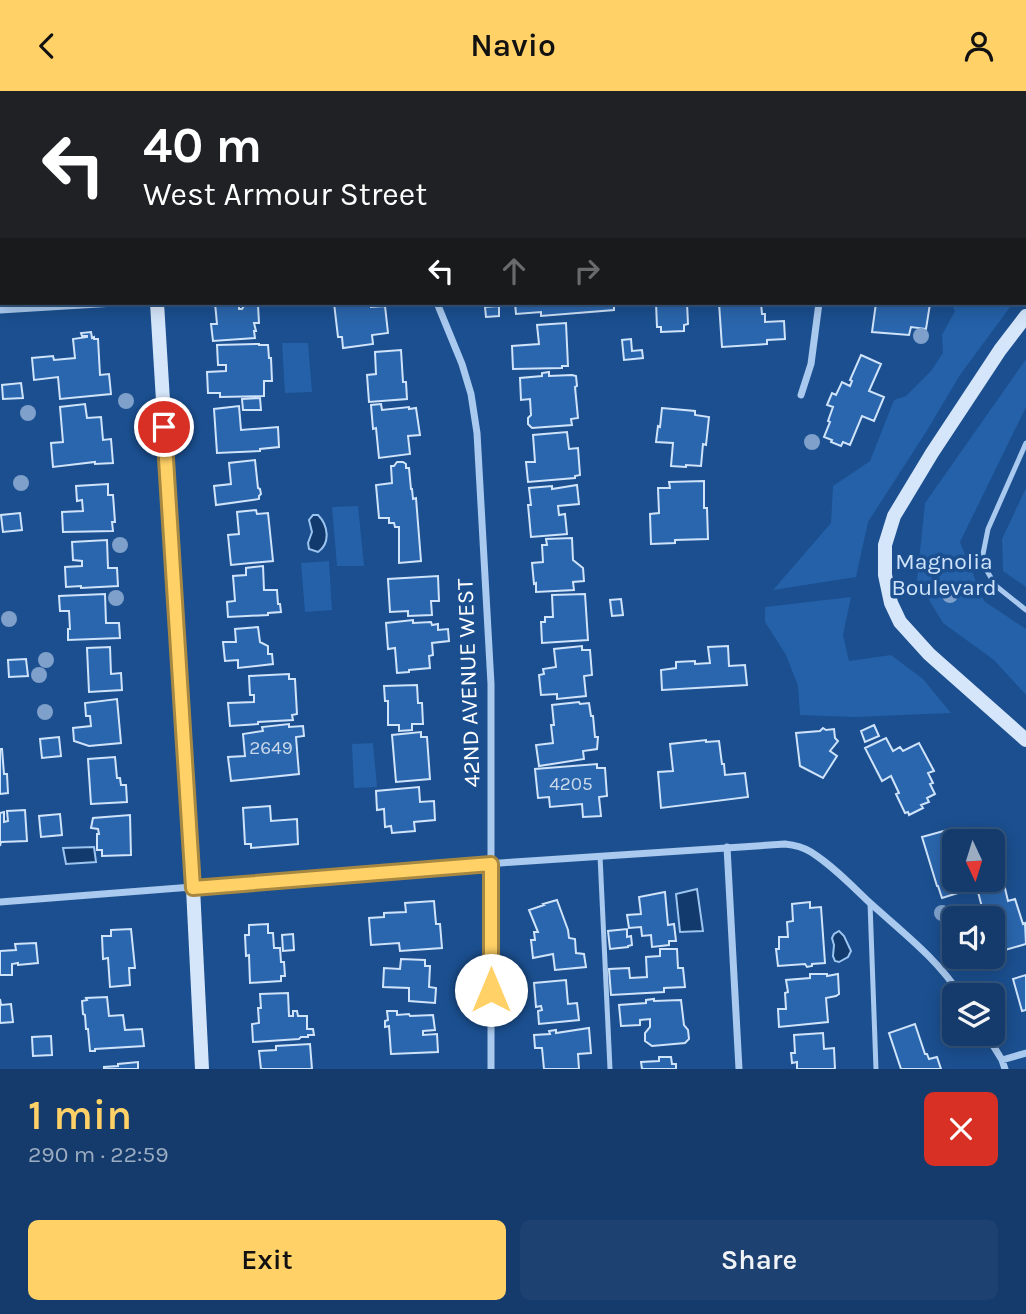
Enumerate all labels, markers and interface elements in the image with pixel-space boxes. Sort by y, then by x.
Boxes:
icon: back [28,27,66,65]
text: Navio [470,27,556,64]
icon: person [960,27,998,65]
text: 40 m [143,117,262,174]
icon: left [28,119,119,210]
text: West Armour Street [143,176,427,213]
icon: left [422,252,460,290]
icon: ahead [495,252,533,290]
icon: right [568,252,606,290]
pin [134,397,194,457]
icon: arrive [145,408,183,446]
park label: Magnolia Boulevard [891,548,997,601]
street label: 42ND AVENUE WEST [451,578,486,788]
house number: 2649 [249,737,293,759]
house number: 4205 [549,773,593,795]
north arrow [942,829,1004,893]
map controls [942,829,1005,1046]
button: sound [942,906,1005,969]
position arrow [454,953,528,1027]
button: layers [942,983,1005,1046]
text: 1 min [28,1090,132,1140]
button: close [924,1092,998,1166]
text: 290 m · 22:59 [28,1141,169,1168]
button: Exit [28,1220,506,1300]
button: Share [520,1220,998,1300]

